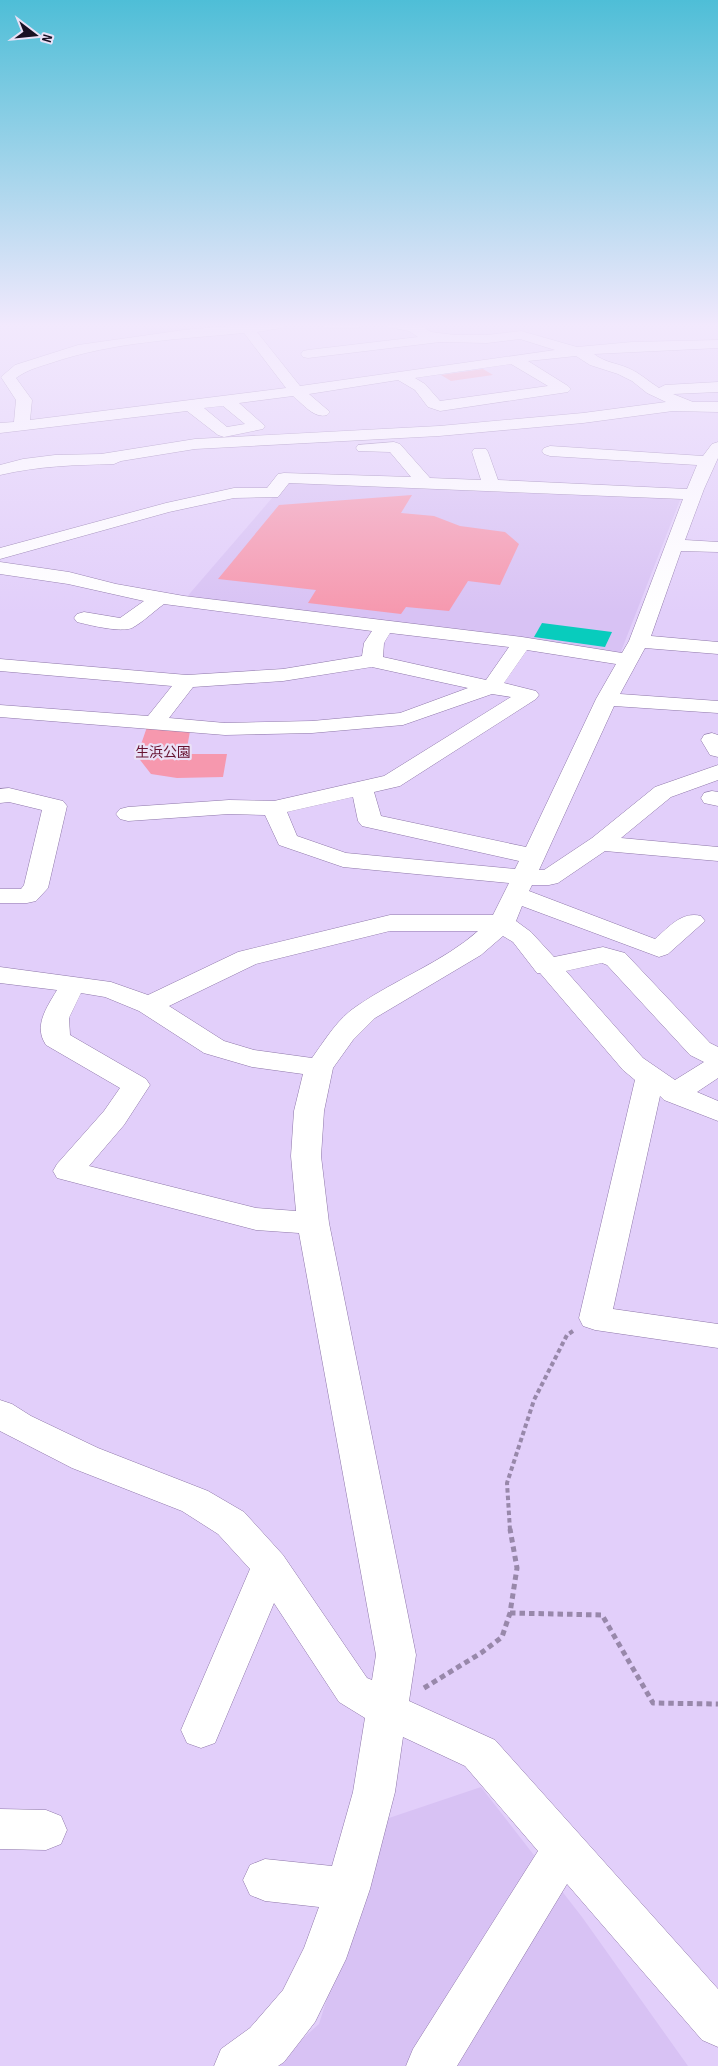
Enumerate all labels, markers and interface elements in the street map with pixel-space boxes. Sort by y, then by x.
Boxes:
north arrow [10,10,60,60]
text: N [38,33,56,44]
park label: 生浜公園 [135,744,191,761]

